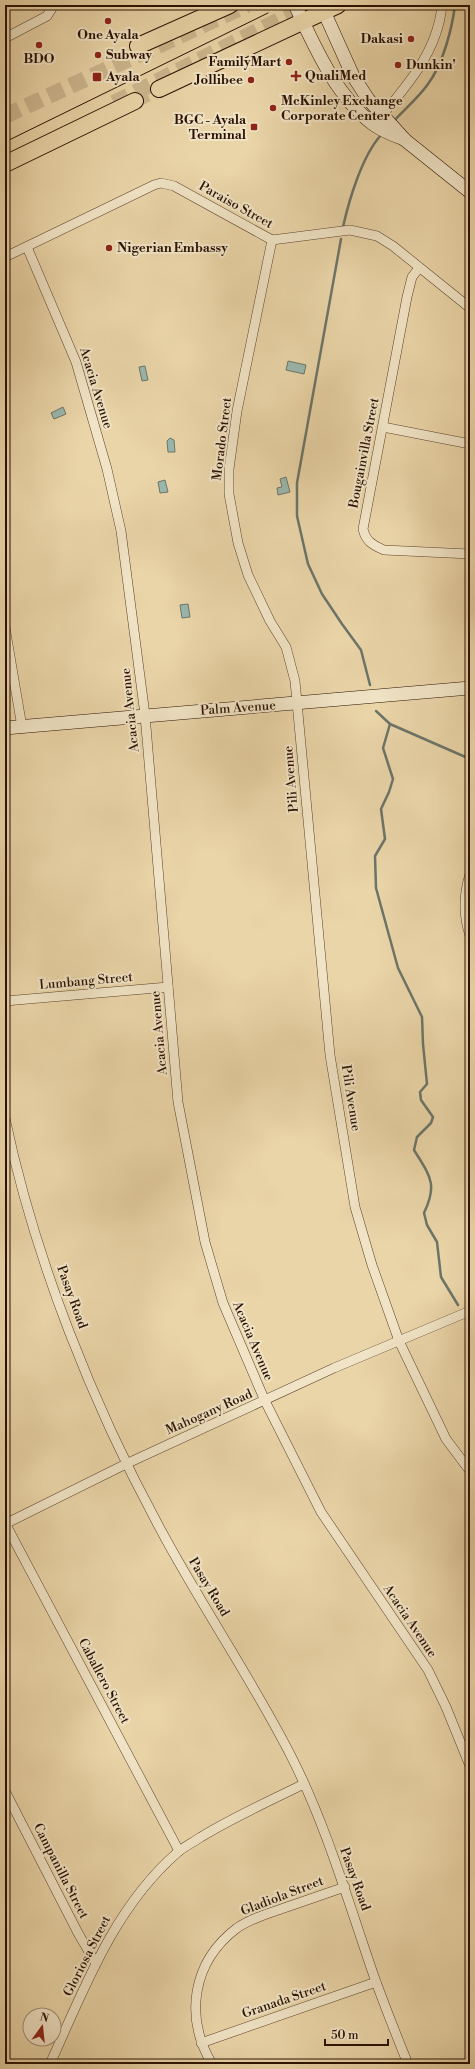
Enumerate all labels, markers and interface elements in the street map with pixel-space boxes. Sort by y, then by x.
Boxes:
marker: One Ayala [103,16,113,26]
place label: One Ayala [77,27,140,43]
place label: Dakasi [361,31,403,47]
marker: Dakasi [406,34,416,44]
marker: BDO [34,40,44,50]
place label: Subway [106,47,153,63]
marker: Subway [93,50,103,60]
place label: BDO [24,51,55,67]
place label: FamilyMart [209,54,281,70]
marker: FamilyMart [284,57,294,67]
place label: Dunkin' [406,57,456,73]
marker: Dunkin' [393,60,403,70]
place label: QualiMed [305,68,366,84]
place label: Ayala [105,69,140,85]
marker: QualiMed [290,70,302,82]
marker: Ayala [91,71,103,83]
place label: Jollibee [193,72,243,88]
marker: Jollibee [246,75,256,85]
place label: McKinley Exchange Corporate Center [281,93,403,124]
marker: McKinley Exchange Corporate Center [268,103,278,113]
place label: BGC - Ayala Terminal [174,112,247,143]
marker: BGC - Ayala Terminal [249,122,259,132]
street label: Paraiso Street [196,178,276,232]
place label: Nigerian Embassy [117,240,228,256]
marker: Nigerian Embassy [104,243,114,253]
street label: Acacia Avenue [76,344,116,431]
street label: Morado Street [209,396,235,481]
street label: Bougainvilla Street [345,396,383,511]
street label: Acacia Avenue [118,667,142,754]
street label: Palm Avenue [200,697,277,719]
street label: Pili Avenue [280,745,302,813]
street label: Lumbang Street [39,969,134,993]
street label: Acacia Avenue [147,990,171,1077]
street label: Pili Avenue [338,1064,364,1133]
street label: Pasay Road [53,1263,91,1331]
street label: Acacia Avenue [229,1298,277,1383]
street label: Mahogany Road [163,1385,255,1438]
street label: Pasay Road [185,1555,233,1620]
street label: Acacia Avenue [379,1581,441,1661]
street label: Caballero Street [75,1636,133,1727]
street label: Campanilla Street [30,1820,92,1922]
street label: Pasay Road [336,1845,374,1913]
street label: Gladiola Street [238,1873,326,1919]
street label: Gloriosa Street [60,1913,114,1999]
street label: Granada Street [240,1978,329,2022]
north arrow [22,2007,62,2047]
text: N [38,2010,51,2026]
scale bar [325,2021,388,2047]
text: 50 m [331,2028,359,2043]

